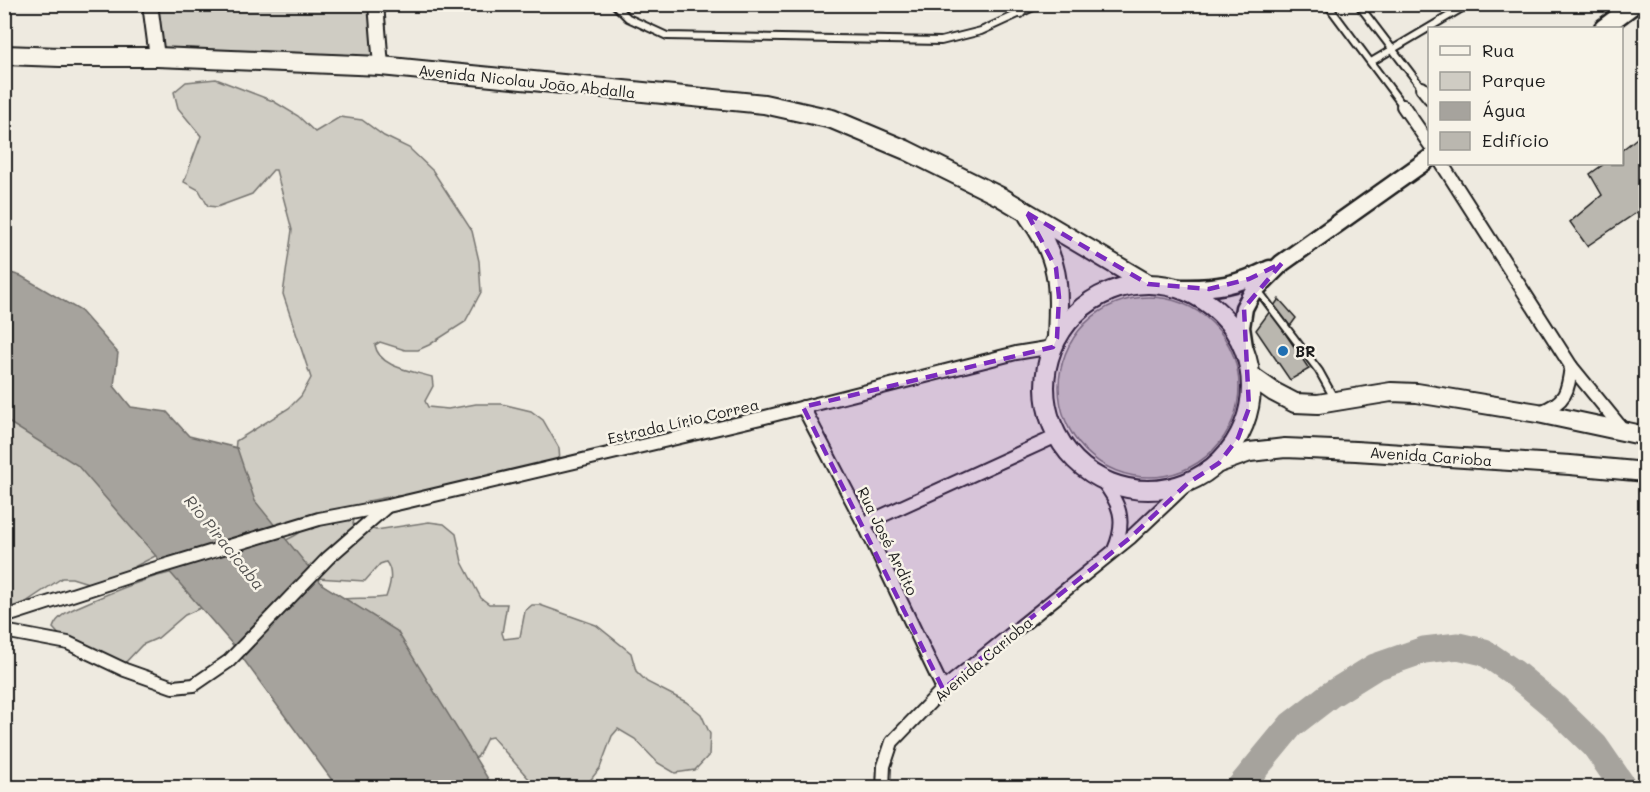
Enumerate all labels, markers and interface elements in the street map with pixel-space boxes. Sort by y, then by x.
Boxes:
legend [1428,27,1623,165]
text: Rua [1482,38,1515,62]
street label: Avenida Nicolau João Abdalla [418,60,636,102]
text: Parque [1482,68,1546,92]
text: Água [1482,98,1526,122]
text: Edifício [1482,128,1549,152]
place label: BR [1295,341,1316,361]
marker: BR [1276,344,1290,358]
street label: Estrada Lírio Correa [605,394,761,448]
street label: Avenida Carioba [1369,442,1493,470]
street label: Rua José Ardito [853,484,923,598]
water label: Rio Piracicaba [180,490,270,594]
street label: Avenida Carioba [930,612,1036,706]

